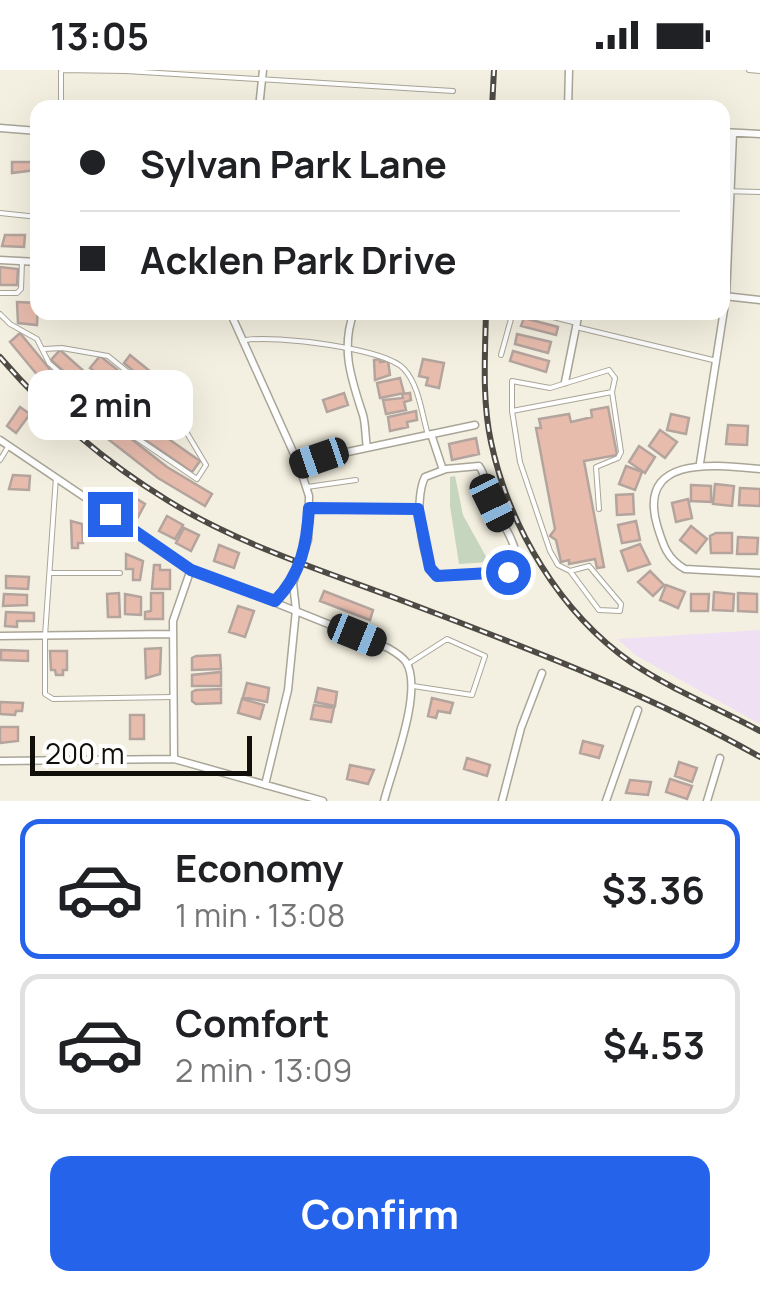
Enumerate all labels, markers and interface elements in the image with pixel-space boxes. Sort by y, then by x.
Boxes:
text: 13:05 [50,9,149,61]
text: Sylvan Park Lane [140,137,447,189]
text: Acklen Park Drive [140,233,457,285]
callout: 2 min [28,369,192,439]
text: 2 min [69,383,152,427]
car [286,434,352,482]
car [465,469,519,537]
route end [88,492,133,537]
route start [486,550,531,595]
car [324,610,390,660]
scale bar [30,731,252,776]
text: 200 m [45,734,124,772]
text: Economy [175,841,344,893]
icon: car [55,844,145,934]
text: $3.36 [602,863,705,915]
text: 1 min · 13:08 [175,893,345,937]
text: Comfort [175,996,329,1048]
icon: car [55,999,145,1089]
text: $4.53 [603,1018,705,1070]
text: 2 min · 13:09 [175,1048,352,1092]
button: Confirm [50,1156,710,1271]

